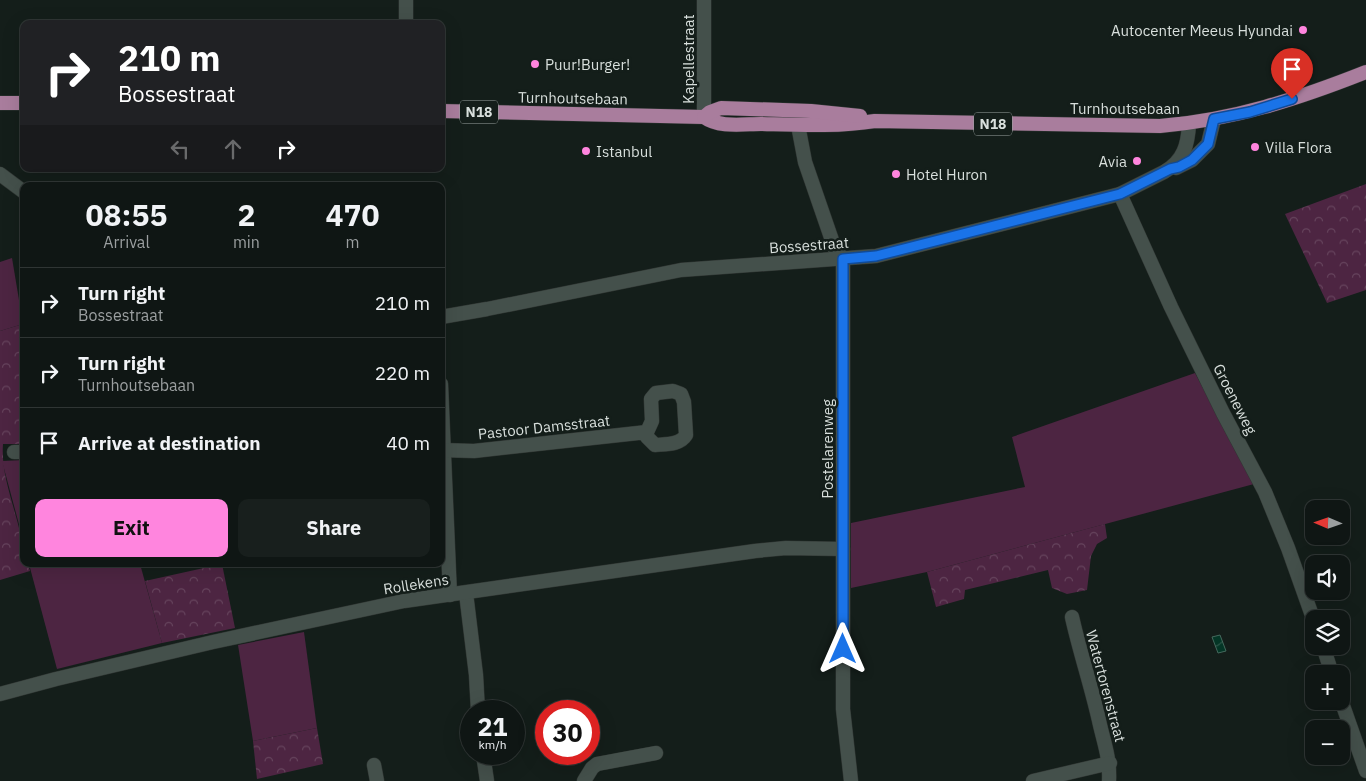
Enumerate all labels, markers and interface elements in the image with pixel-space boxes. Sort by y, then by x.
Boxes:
street label: Kapellestraat [679,14,698,104]
place label: Autocenter Meeus Hyundai [1111,21,1293,40]
marker: Autocenter Meeus Hyundai [1297,24,1309,36]
text: 210 m [118,35,221,81]
icon: right [35,40,100,105]
pin [1271,48,1313,99]
place label: Puur!Burger! [545,55,630,74]
icon: arrive [1278,55,1306,83]
marker: Puur!Burger! [529,58,541,70]
text: Bossestraat [118,79,236,108]
street label: Turnhoutsebaan [518,88,628,108]
street label: Turnhoutsebaan [1070,99,1180,118]
road number: N18 [460,100,498,124]
road number: N18 [974,112,1012,136]
icon: left [166,135,194,163]
icon: ahead [219,135,247,163]
icon: right [272,135,300,163]
place label: Villa Flora [1265,138,1332,157]
marker: Villa Flora [1249,141,1261,153]
place label: Istanbul [596,142,652,161]
marker: Istanbul [580,145,592,157]
place label: Avia [1099,152,1127,171]
marker: Avia [1131,155,1143,167]
place label: Hotel Huron [906,165,988,184]
marker: Hotel Huron [890,168,902,180]
text: 08:55 [86,195,167,234]
text: 2 [237,195,255,234]
text: 470 [325,195,379,234]
text: Arrival [103,232,150,252]
text: min [233,232,260,252]
text: m [345,232,359,252]
street label: Bossestraat [768,233,850,257]
text: Turn right [78,281,165,305]
icon: right [35,289,63,317]
text: 210 m [375,291,430,315]
text: Bossestraat [78,305,164,325]
text: Turn right [78,351,165,375]
icon: right [35,359,63,387]
street label: Groeneweg [1209,360,1261,438]
text: 220 m [375,361,430,385]
text: Turnhoutsebaan [78,375,195,395]
street label: Postelarenweg [818,399,837,499]
street label: Pastoor Damsstraat [477,411,611,443]
icon: arrive [35,429,63,457]
text: Arrive at destination [78,431,261,455]
text: 40 m [386,431,430,455]
button: Exit [35,499,228,557]
button: Share [238,499,430,557]
north arrow [1305,500,1350,545]
map controls [1305,500,1350,765]
button: sound [1305,555,1350,600]
street label: Rollekens [382,569,450,599]
button: layers [1305,610,1350,655]
position arrow [816,622,868,674]
street label: Watertorenstraat [1082,628,1130,744]
button: + [1305,665,1350,710]
speed limit sign: 30 [535,700,600,765]
text: 21 [477,710,508,743]
button: − [1305,720,1350,765]
text: km/h [478,737,507,752]

